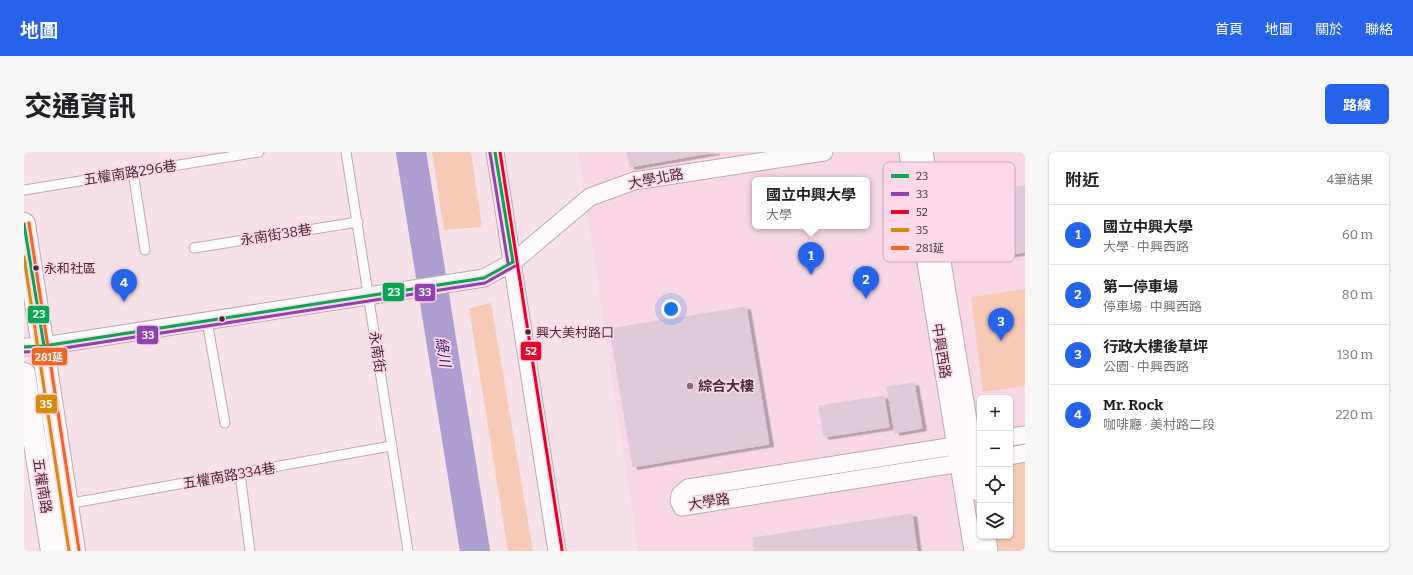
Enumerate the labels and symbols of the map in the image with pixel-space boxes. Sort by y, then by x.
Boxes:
street label: 五權南路296巷 [82,157,178,189]
legend [883,162,1015,262]
street label: 大學北路 [627,165,685,193]
text: 23 [916,170,928,183]
text: 33 [916,188,928,201]
text: 52 [916,206,928,219]
street label: 永南街38巷 [239,221,313,249]
text: 35 [916,224,928,237]
pin: 1 [798,242,824,275]
text: 281延 [916,242,944,255]
place label: 永和社區 [44,261,96,276]
marker: 永和社區 [31,263,41,273]
pin: 2 [853,266,879,299]
pin: 4 [111,269,137,302]
line badge: 23 [382,282,405,302]
line badge: 33 [414,283,436,302]
text: 23 [388,286,400,299]
text: 33 [419,286,431,299]
your location [661,299,681,319]
line badge: 23 [27,305,50,324]
text: 23 [33,308,45,321]
pin: 3 [988,308,1014,341]
unlabelled marker [217,314,227,324]
street label: 中興西路 [928,322,954,380]
line badge: 33 [136,325,159,345]
place label: 興大美村路口 [536,325,614,340]
marker: 興大美村路口 [523,327,533,337]
text: 33 [142,329,154,342]
street label: 永南街 [366,330,388,374]
water label: 綠川 [432,336,455,370]
line badge: 52 [520,341,542,361]
text: 52 [525,345,537,358]
line badge: 281延 [31,347,68,366]
text: 281延 [35,351,63,364]
place label: 綜合大樓 [698,378,754,395]
marker: 綜合大樓 [685,381,695,391]
line badge: 35 [35,394,58,414]
text: 35 [40,398,52,411]
street label: 五權南路 [29,457,55,515]
street label: 五權南路334巷 [181,459,277,493]
street label: 大學路 [687,490,731,514]

